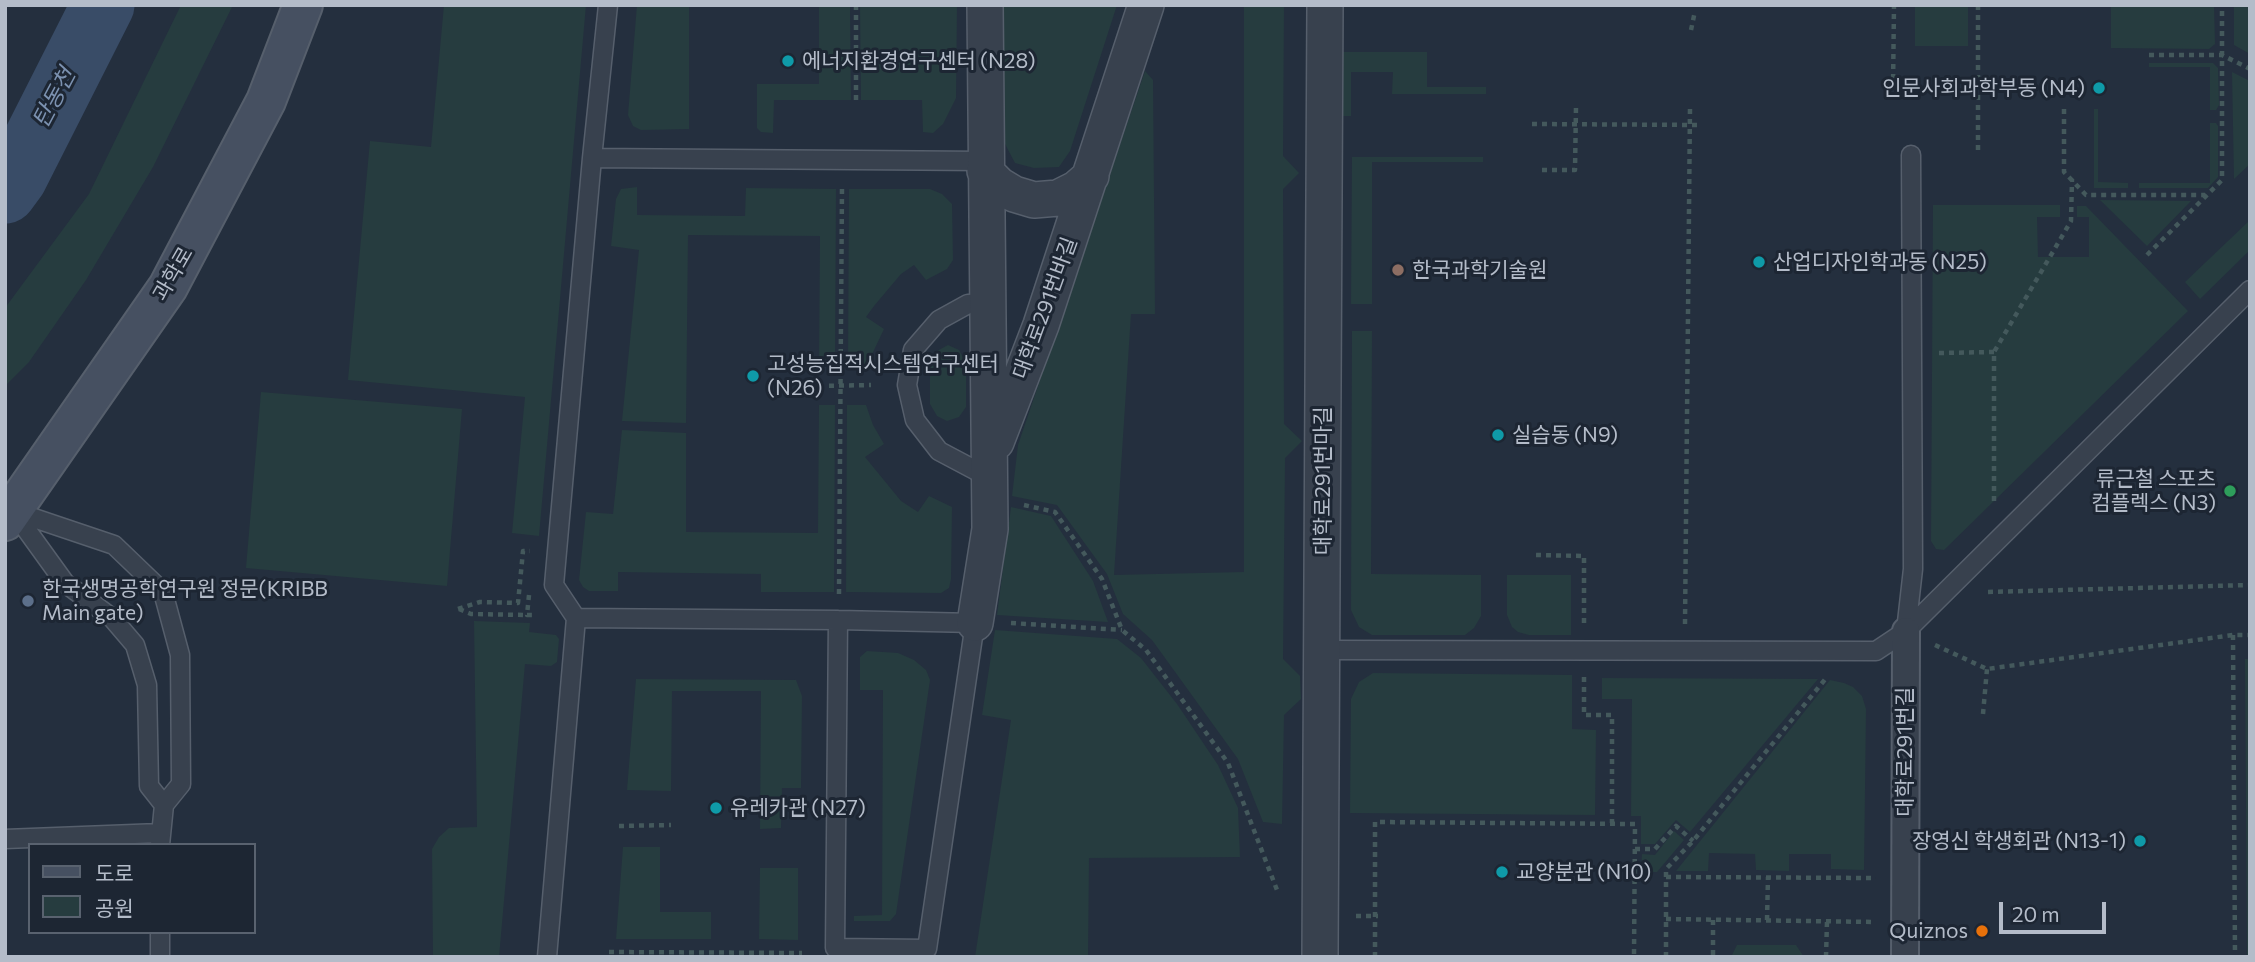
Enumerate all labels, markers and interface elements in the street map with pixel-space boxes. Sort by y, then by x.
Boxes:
place label: 에너지환경연구센터 (N28) [802,48,1036,74]
marker: 에너지환경연구센터 (N28) [780,53,796,69]
water label: 탄동천 [27,63,81,133]
place label: 인문사회과학부동 (N4) [1882,75,2085,101]
marker: 인문사회과학부동 (N4) [2091,80,2107,96]
street label: 대학로291번바길 [1008,234,1082,382]
street label: 과학로 [148,243,198,305]
place label: 산업디자인학과동 (N25) [1773,249,1987,275]
marker: 산업디자인학과동 (N25) [1751,254,1767,270]
place label: 한국과학기술원 [1412,257,1547,283]
marker: 한국과학기술원 [1390,262,1406,278]
place label: 고성능집적시스템연구센터 (N26) [767,351,999,401]
marker: 고성능집적시스템연구센터 (N26) [745,368,761,384]
street label: 대학로291번마길 [1310,406,1336,556]
place label: 실습동 (N9) [1512,422,1618,448]
marker: 실습동 (N9) [1490,427,1506,443]
place label: 류근철 스포츠 컴플렉스 (N3) [2091,466,2216,516]
marker: 류근철 스포츠 컴플렉스 (N3) [2222,483,2238,499]
place label: 한국생명공학연구원 정문(KRIBB Main gate) [42,576,328,626]
marker: 한국생명공학연구원 정문(KRIBB Main gate) [20,593,36,609]
street label: 대학로291번길 [1892,687,1918,817]
place label: 유레카관 (N27) [730,795,866,821]
marker: 유레카관 (N27) [708,800,724,816]
place label: 장영신 학생회관 (N13-1) [1912,828,2126,854]
marker: 장영신 학생회관 (N13-1) [2132,833,2148,849]
legend [28,843,256,934]
place label: 교양분관 (N10) [1516,859,1651,885]
text: 도로 [95,860,134,885]
marker: 교양분관 (N10) [1494,864,1510,880]
scale bar [2003,888,2110,932]
text: 공원 [95,895,134,920]
text: 20 m [2012,901,2060,926]
place label: Quiznos [1889,918,1968,944]
marker: Quiznos [1974,923,1990,939]

